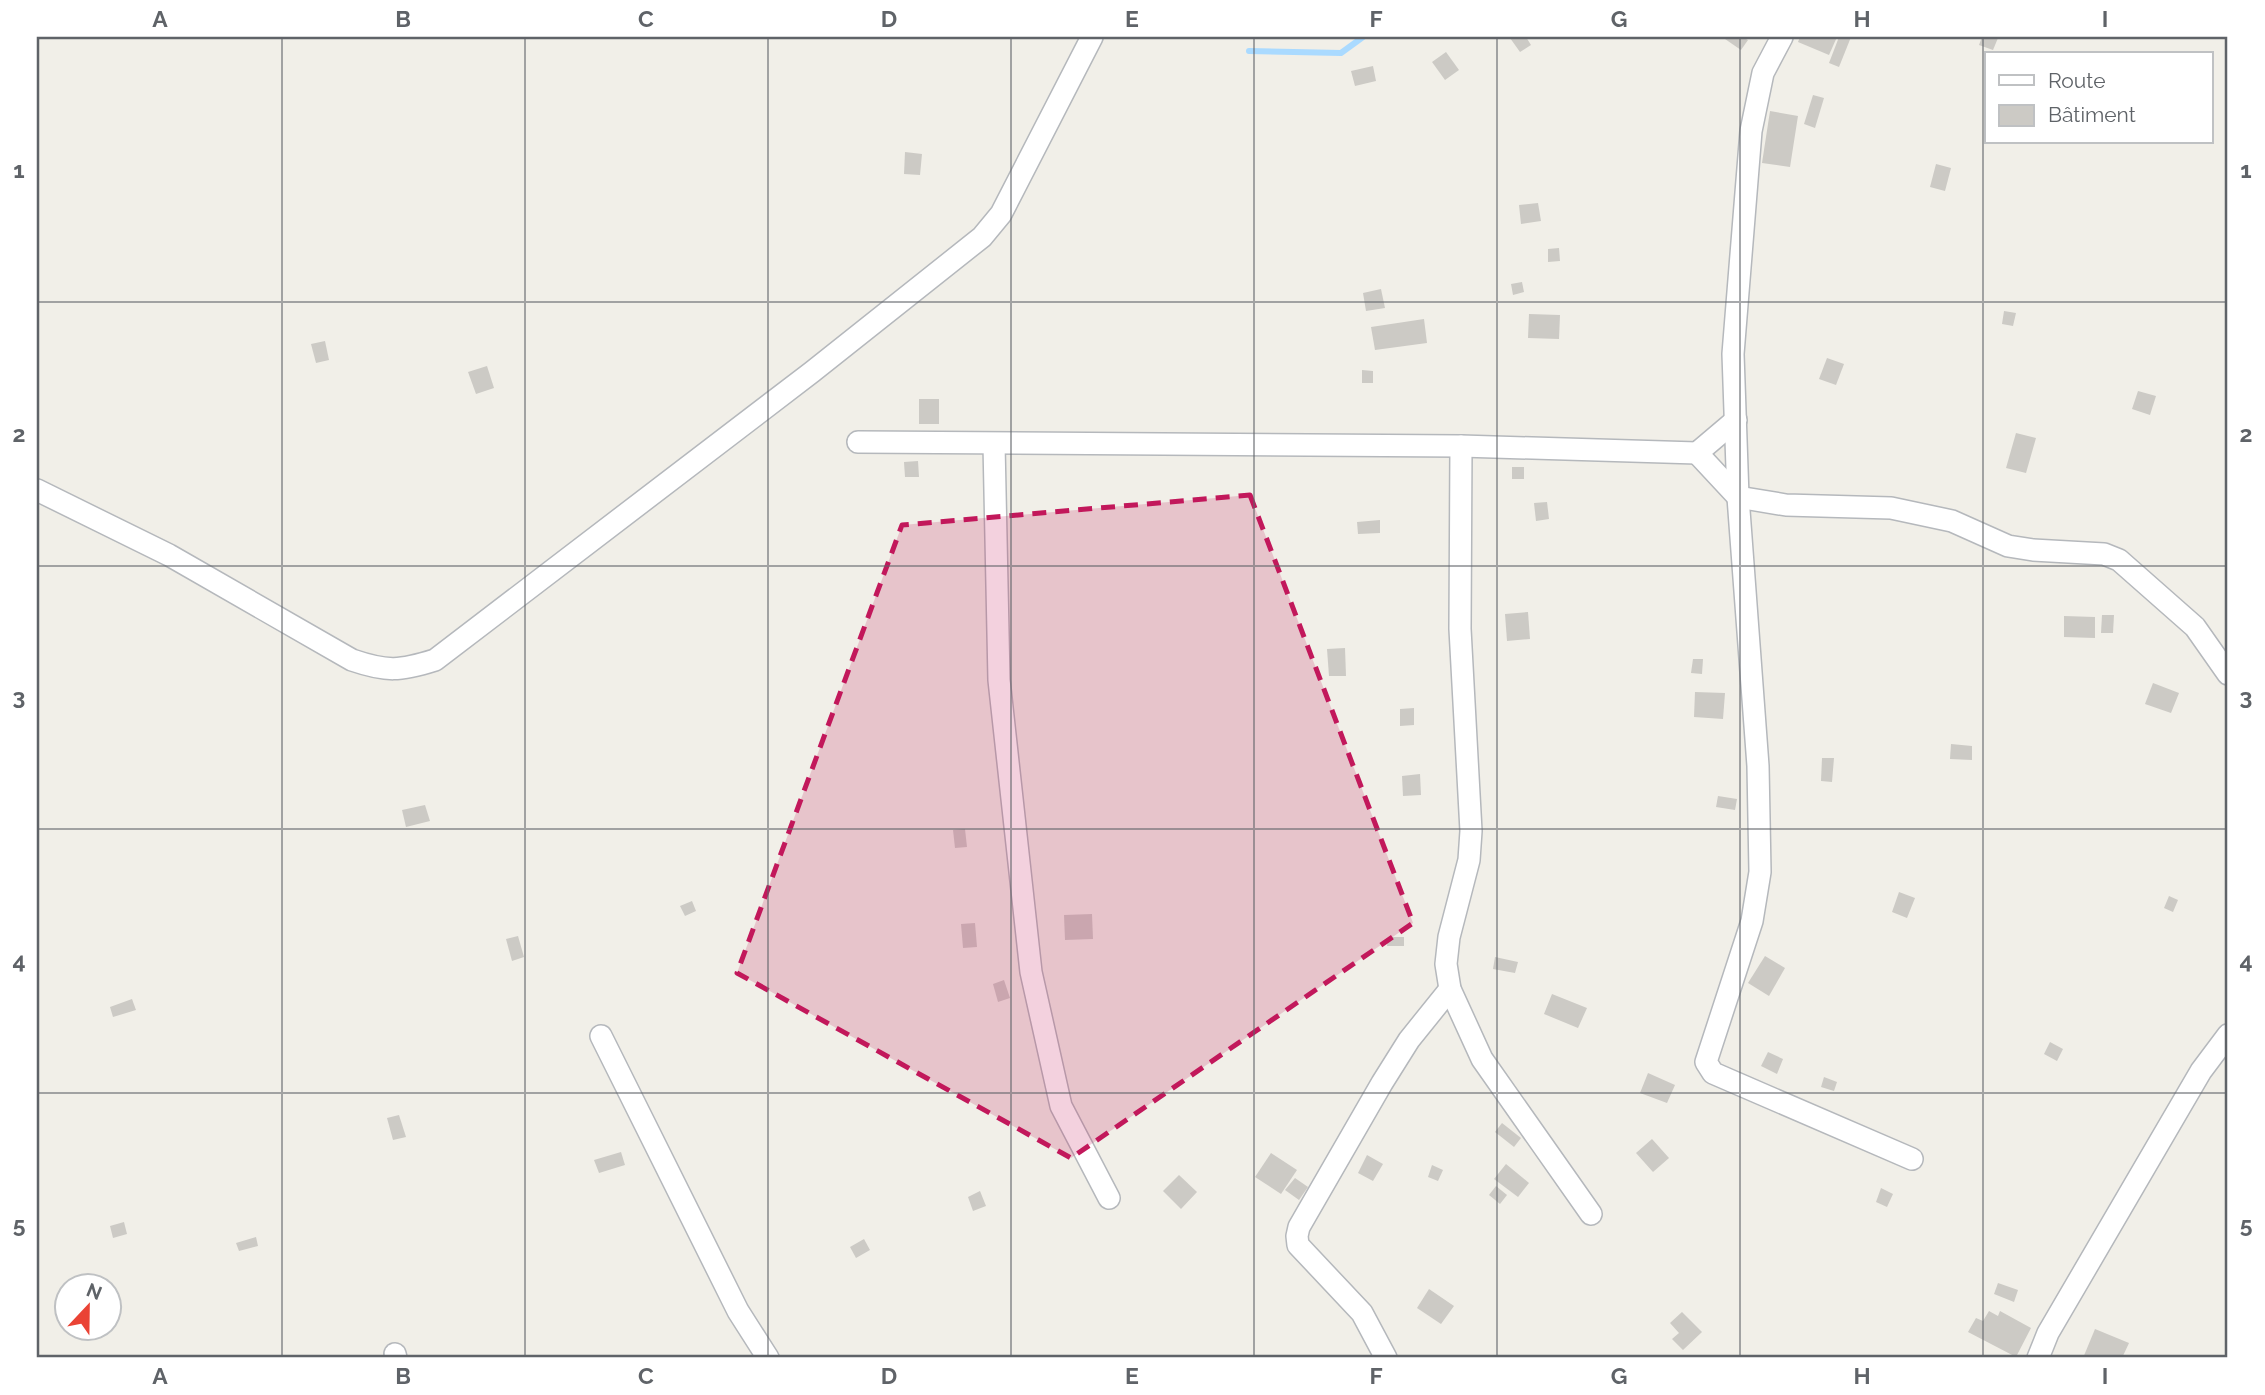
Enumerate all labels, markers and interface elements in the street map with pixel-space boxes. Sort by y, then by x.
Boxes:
text: A [152,5,168,32]
text: B [395,5,411,32]
text: C [638,5,654,32]
text: D [881,5,897,32]
text: E [1125,5,1139,32]
text: F [1369,5,1383,32]
text: G [1611,5,1627,32]
text: H [1853,5,1871,32]
text: I [2102,5,2108,32]
legend [1985,52,2212,144]
text: Route [2048,68,2106,93]
text: Bâtiment [2048,102,2136,127]
text: 1 [13,156,25,183]
text: 1 [2240,156,2252,183]
text: 2 [13,420,25,447]
text: 2 [2240,420,2252,447]
text: 3 [13,683,25,710]
text: 3 [2240,683,2252,710]
text: 4 [12,947,26,974]
text: 4 [2239,947,2253,974]
text: 5 [13,1211,26,1238]
text: 5 [2240,1211,2253,1238]
north arrow [52,1272,122,1342]
text: N [84,1278,105,1304]
text: A [152,1362,168,1389]
text: B [395,1362,411,1389]
text: C [638,1362,654,1389]
text: D [881,1362,897,1389]
text: E [1125,1362,1139,1389]
text: F [1369,1362,1383,1389]
text: G [1611,1362,1627,1389]
text: H [1853,1362,1871,1389]
text: I [2102,1362,2108,1389]

